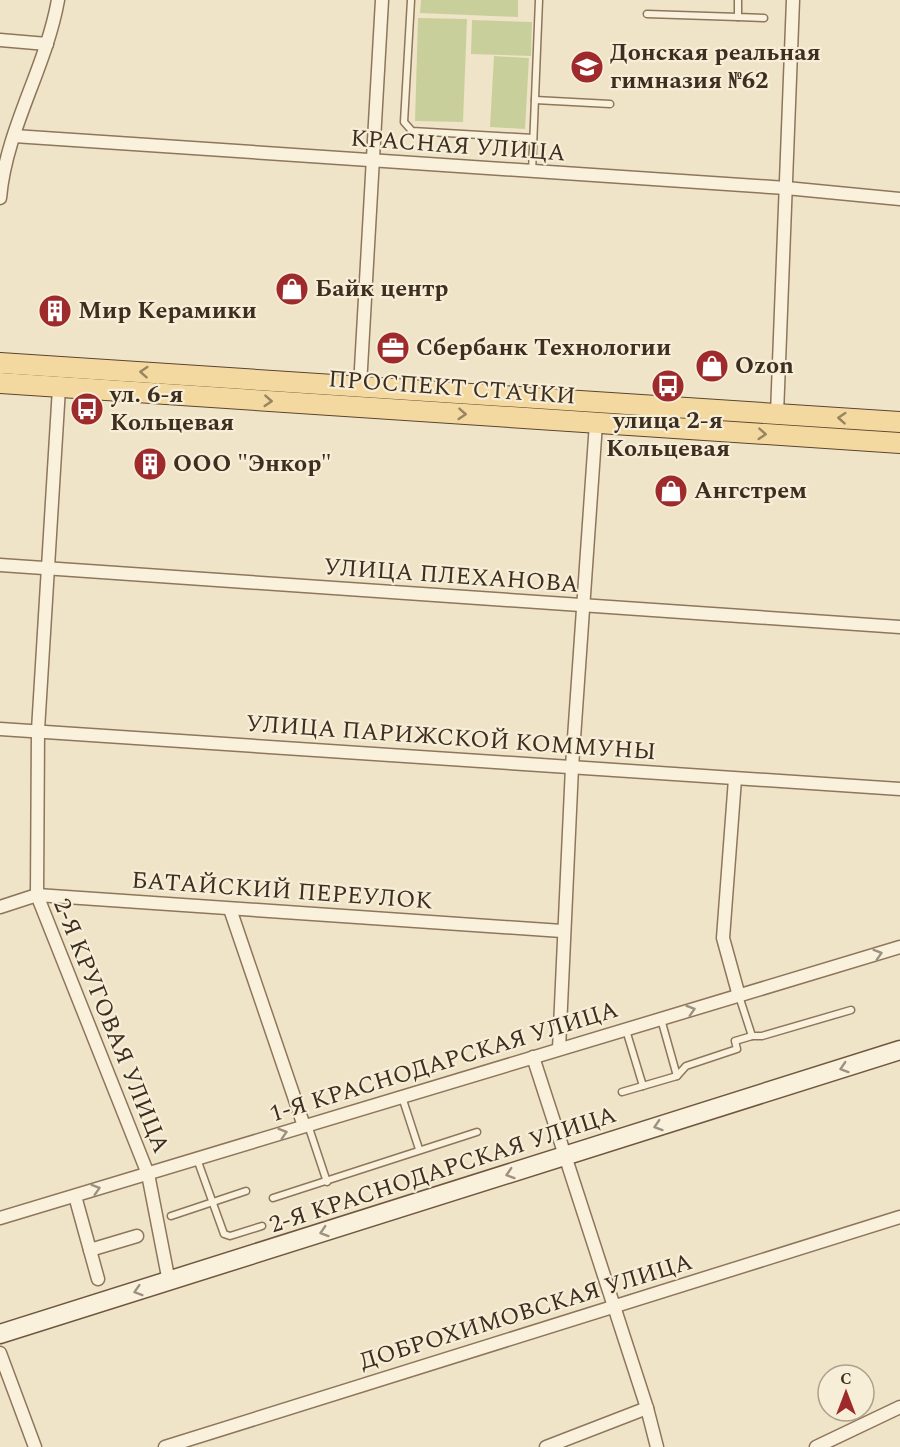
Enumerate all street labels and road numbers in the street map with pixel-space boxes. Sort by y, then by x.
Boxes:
street label: КРАСНАЯ УЛИЦА [349,121,567,171]
street label: ПРОСПЕКТ СТАЧКИ [327,361,577,415]
street label: УЛИЦА ПЛЕХАНОВА [322,549,580,603]
street label: УЛИЦА ПАРИЖСКОЙ КОММУНЫ [245,706,657,770]
street label: БАТАЙСКИЙ ПЕРЕУЛОК [130,863,434,919]
street label: 2-Я КРУГОВАЯ УЛИЦА [43,893,179,1159]
street label: 1-Я КРАСНОДАРСКАЯ УЛИЦА [265,992,623,1132]
street label: 2-Я КРАСНОДАРСКАЯ УЛИЦА [265,1097,621,1243]
street label: ДОБРОХИМОВСКАЯ УЛИЦА [355,1244,697,1380]

